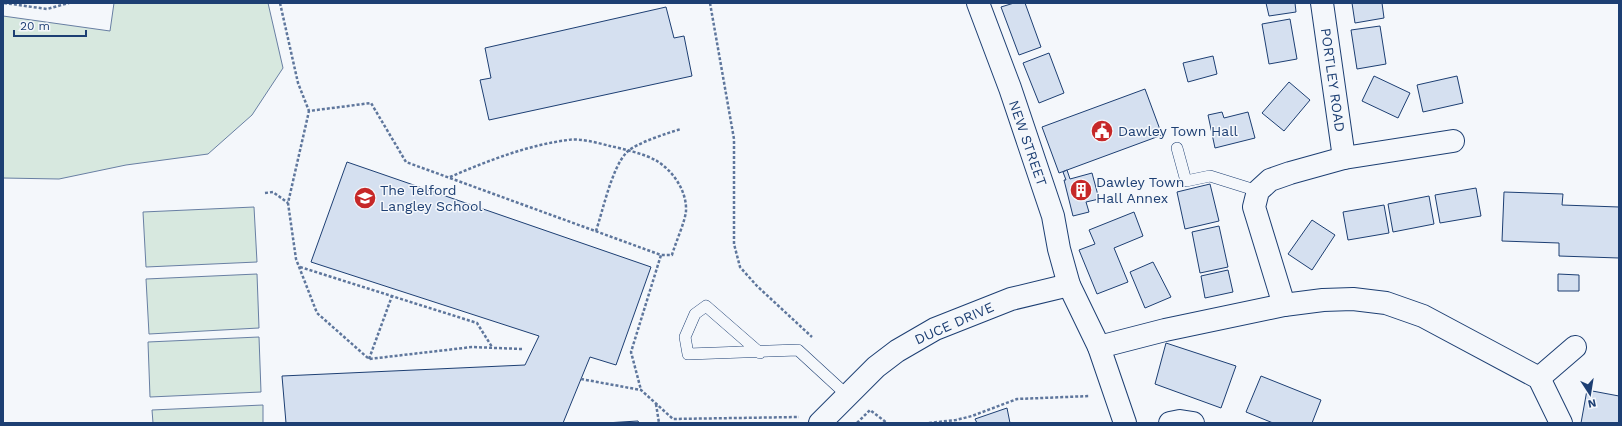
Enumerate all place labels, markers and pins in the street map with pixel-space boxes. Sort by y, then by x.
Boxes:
public building icon: Dawley Town Hall [1089,118,1115,144]
place label: Dawley Town Hall [1118,123,1238,139]
place label: Dawley Town Hall Annex [1096,174,1184,206]
building icon: Dawley Town Hall Annex [1068,177,1094,203]
place label: The Telford Langley School [380,182,483,214]
school or university icon: The Telford Langley School [352,185,378,211]

